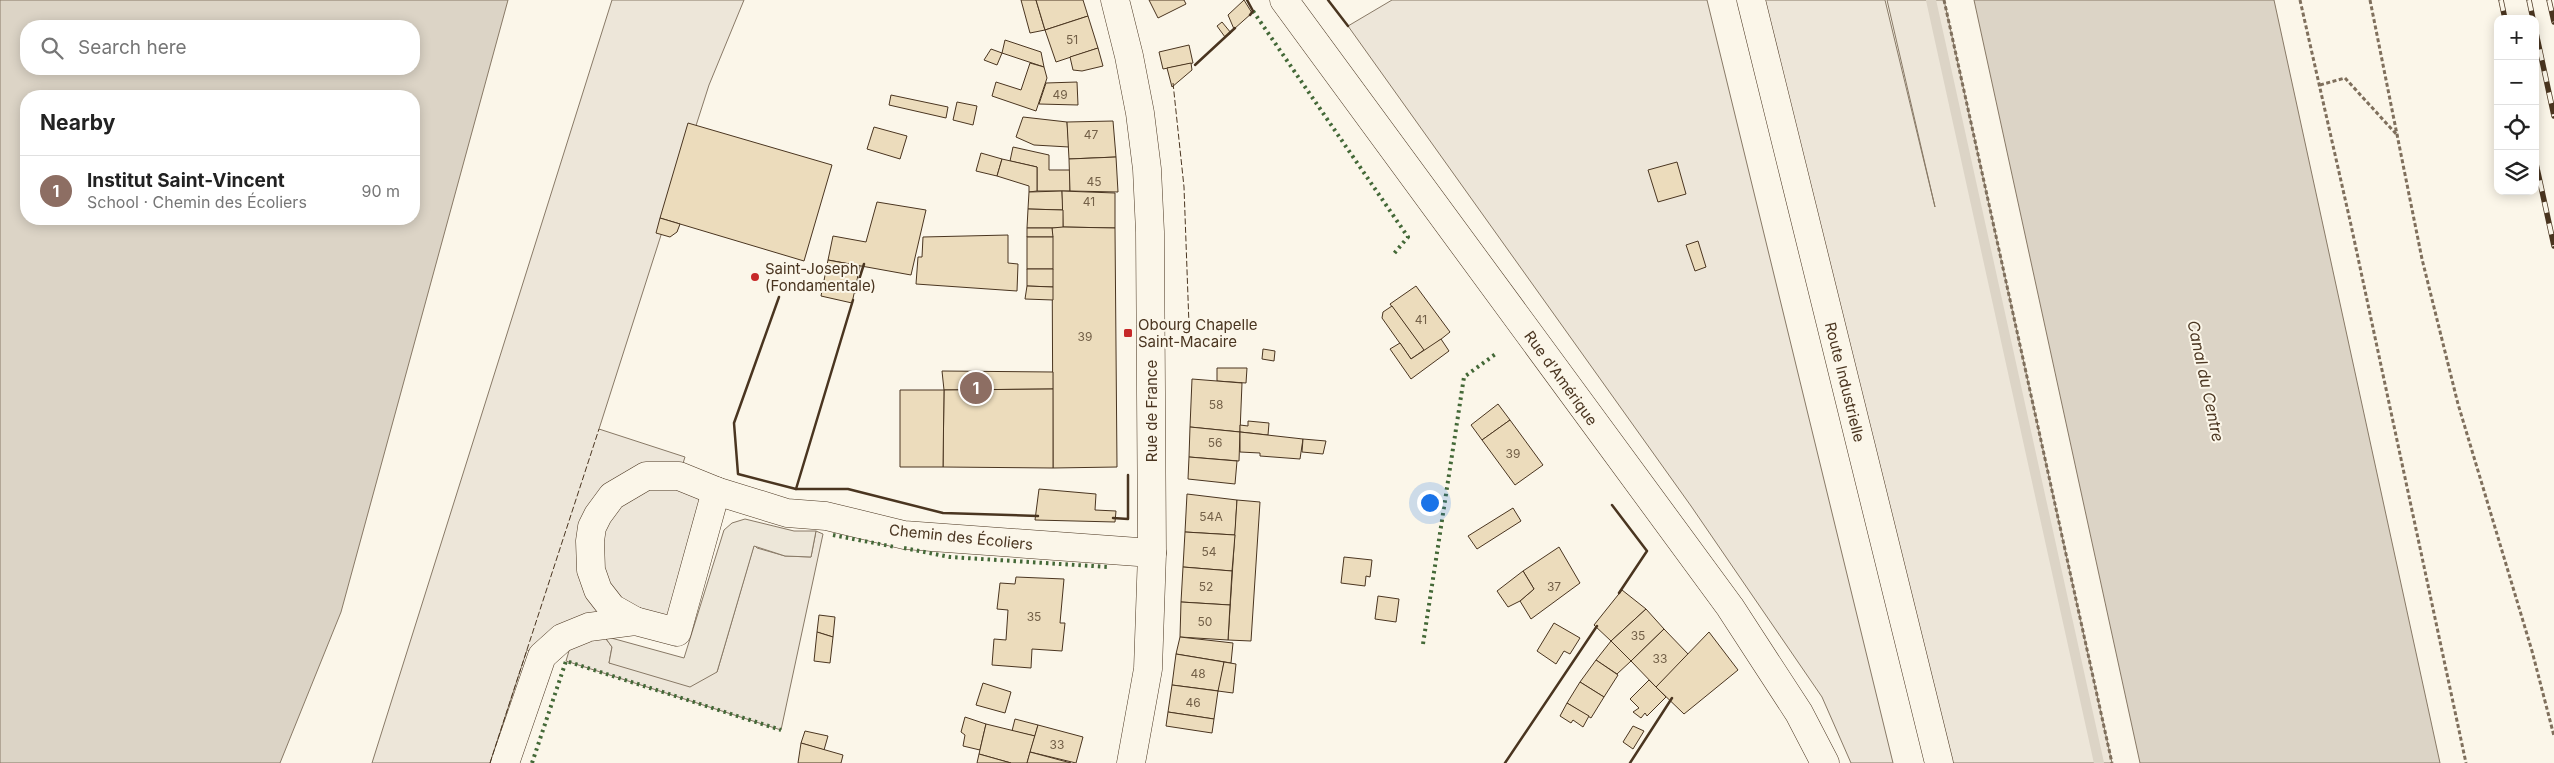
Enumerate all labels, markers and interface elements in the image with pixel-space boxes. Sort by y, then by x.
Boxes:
map controls [2494,15,2539,195]
button: + [2494,15,2539,60]
search box [20,20,420,75]
house number: 51 [1066,32,1078,47]
icon: search [38,34,66,62]
text: Search here [78,36,187,59]
button: − [2494,60,2539,105]
house number: 49 [1052,87,1068,102]
button: locate [2494,105,2539,150]
text: Nearby [40,110,115,135]
house number: 47 [1084,127,1098,142]
button: layers [2494,150,2539,195]
text: Institut Saint-Vincent [87,169,285,192]
house number: 45 [1086,174,1102,189]
text: 1 [53,181,59,201]
text: 90 m [361,181,400,201]
text: School · Chemin des Écoliers [87,192,307,212]
house number: 41 [1083,194,1095,209]
place label: Saint-Joseph (Fondamentale) [765,259,876,295]
marker: Saint-Joseph (Fondamentale) [749,271,761,283]
house number: 41 [1415,312,1427,327]
place label: Obourg Chapelle Saint-Macaire [1138,315,1258,351]
water label: Canal du Centre [2183,319,2229,443]
street label: Route Industrielle [1821,320,1869,444]
marker: Obourg Chapelle Saint-Macaire [1122,327,1134,339]
street label: Rue d'Amérique [1520,327,1602,429]
house number: 39 [1078,329,1092,344]
street label: Rue de France [1142,360,1161,462]
pin: 1 [960,369,992,407]
house number: 58 [1209,397,1223,412]
house number: 56 [1208,435,1222,450]
house number: 39 [1506,446,1520,461]
your location [1417,490,1443,516]
house number: 54A [1199,509,1223,524]
street label: Chemin des Écoliers [888,520,1034,554]
house number: 54 [1201,544,1217,559]
house number: 52 [1199,579,1213,594]
house number: 37 [1547,579,1561,594]
house number: 35 [1027,609,1041,624]
house number: 50 [1198,614,1212,629]
house number: 35 [1631,628,1645,643]
house number: 33 [1653,651,1667,666]
house number: 48 [1190,666,1206,681]
house number: 46 [1185,695,1201,710]
house number: 33 [1050,737,1064,752]

